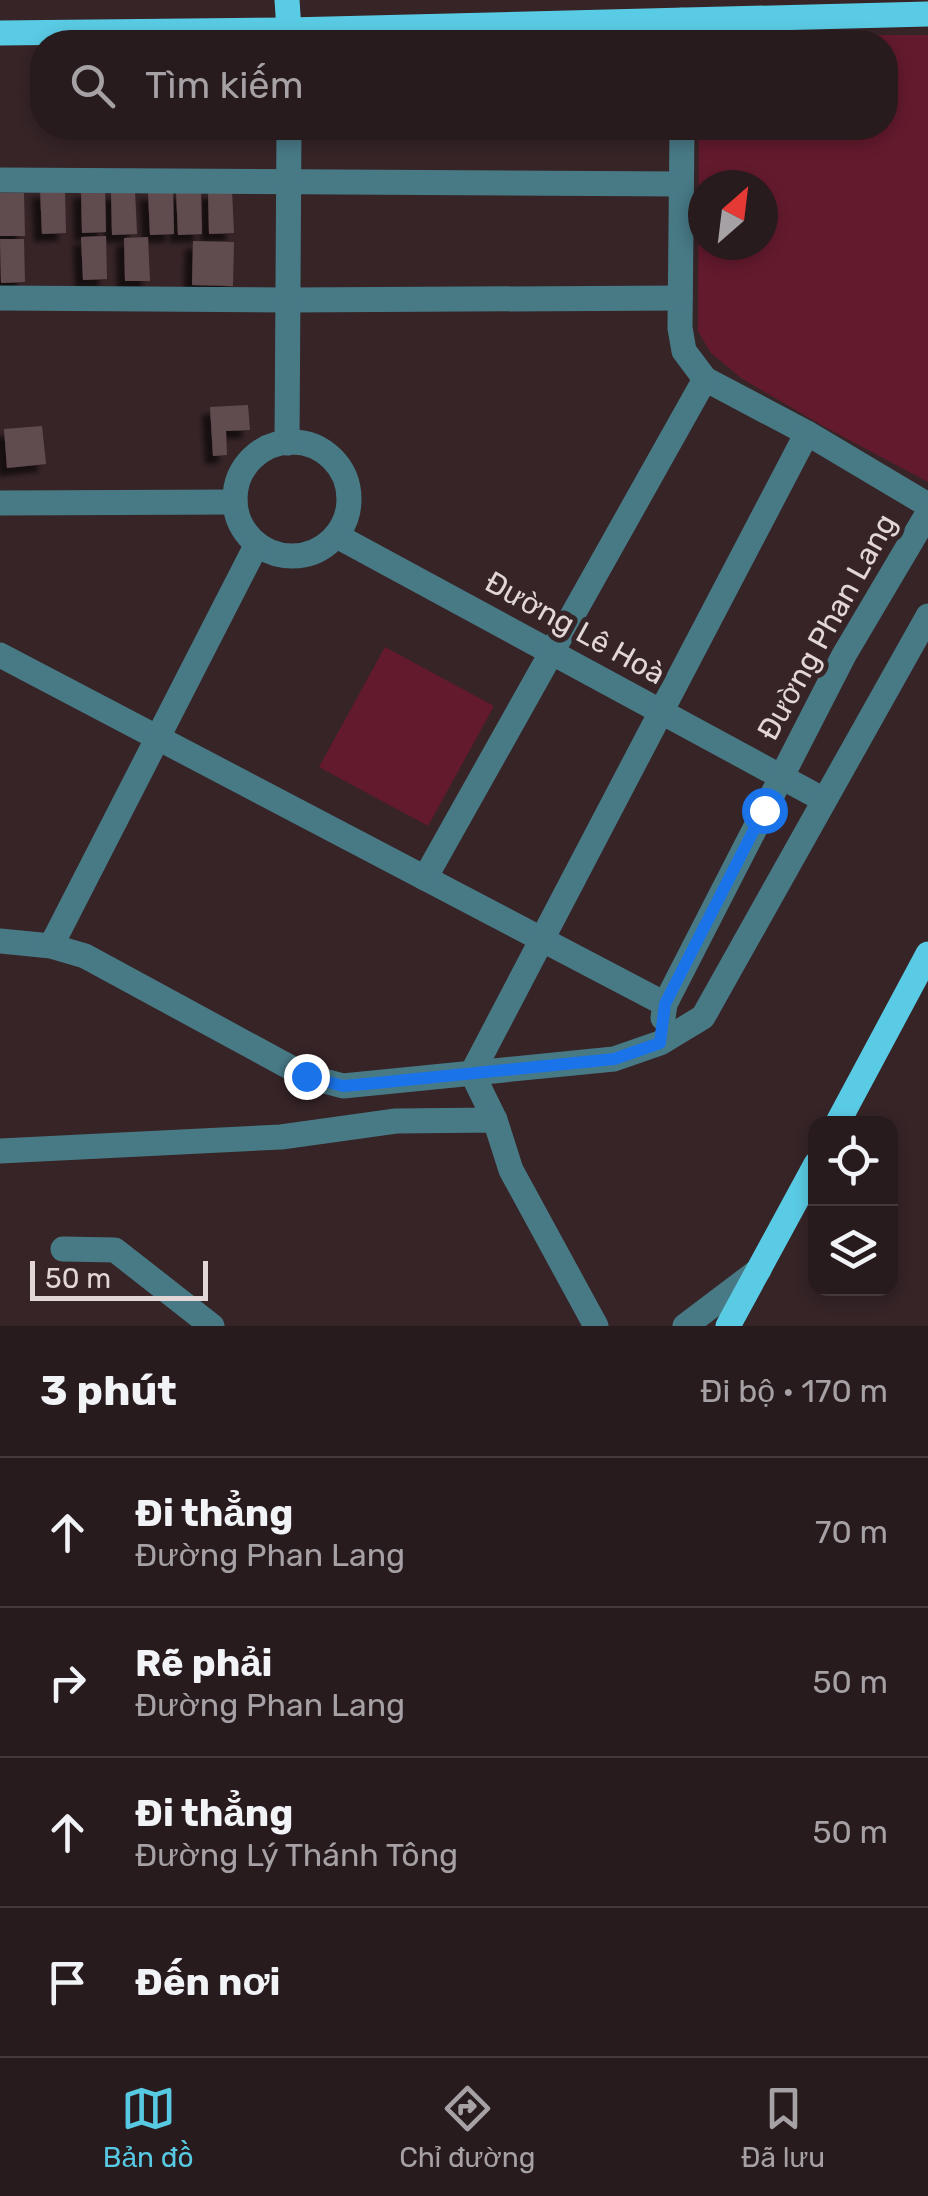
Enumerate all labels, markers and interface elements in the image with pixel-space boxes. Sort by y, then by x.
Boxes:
search box [30,30,898,140]
icon: search [65,58,120,113]
text: Tìm kiếm [145,62,303,108]
north arrow [688,170,778,260]
street label: Đường Phan Lang [750,508,904,746]
street label: Đường Lê Hoà [479,564,671,692]
route start [742,788,788,834]
route end [284,1054,330,1100]
map controls [808,1116,898,1296]
button: locate [808,1116,898,1206]
button: layers [808,1206,898,1296]
scale bar [30,1256,208,1300]
text: 50 m [45,1262,111,1295]
text: 3 phút [40,1366,177,1416]
text: Đi bộ · 170 m [700,1372,888,1410]
text: Đi thẳng [135,1490,293,1536]
icon: ahead [40,1505,95,1560]
text: 70 m [815,1513,888,1551]
text: Đường Phan Lang [135,1536,405,1574]
text: Rẽ phải [135,1640,272,1686]
icon: right [40,1655,95,1710]
text: 50 m [812,1663,888,1701]
text: Đường Phan Lang [135,1686,405,1724]
text: Đi thẳng [135,1790,293,1836]
icon: ahead [40,1805,95,1860]
text: 50 m [812,1813,888,1851]
text: Đường Lý Thánh Tông [135,1836,458,1874]
icon: arrive [40,1955,95,2010]
text: Đến nơi [135,1959,280,2005]
tab: Bản đồ [103,2081,194,2174]
tab: Chỉ đường [399,2081,535,2174]
tab: Đã lưu [741,2081,825,2174]

